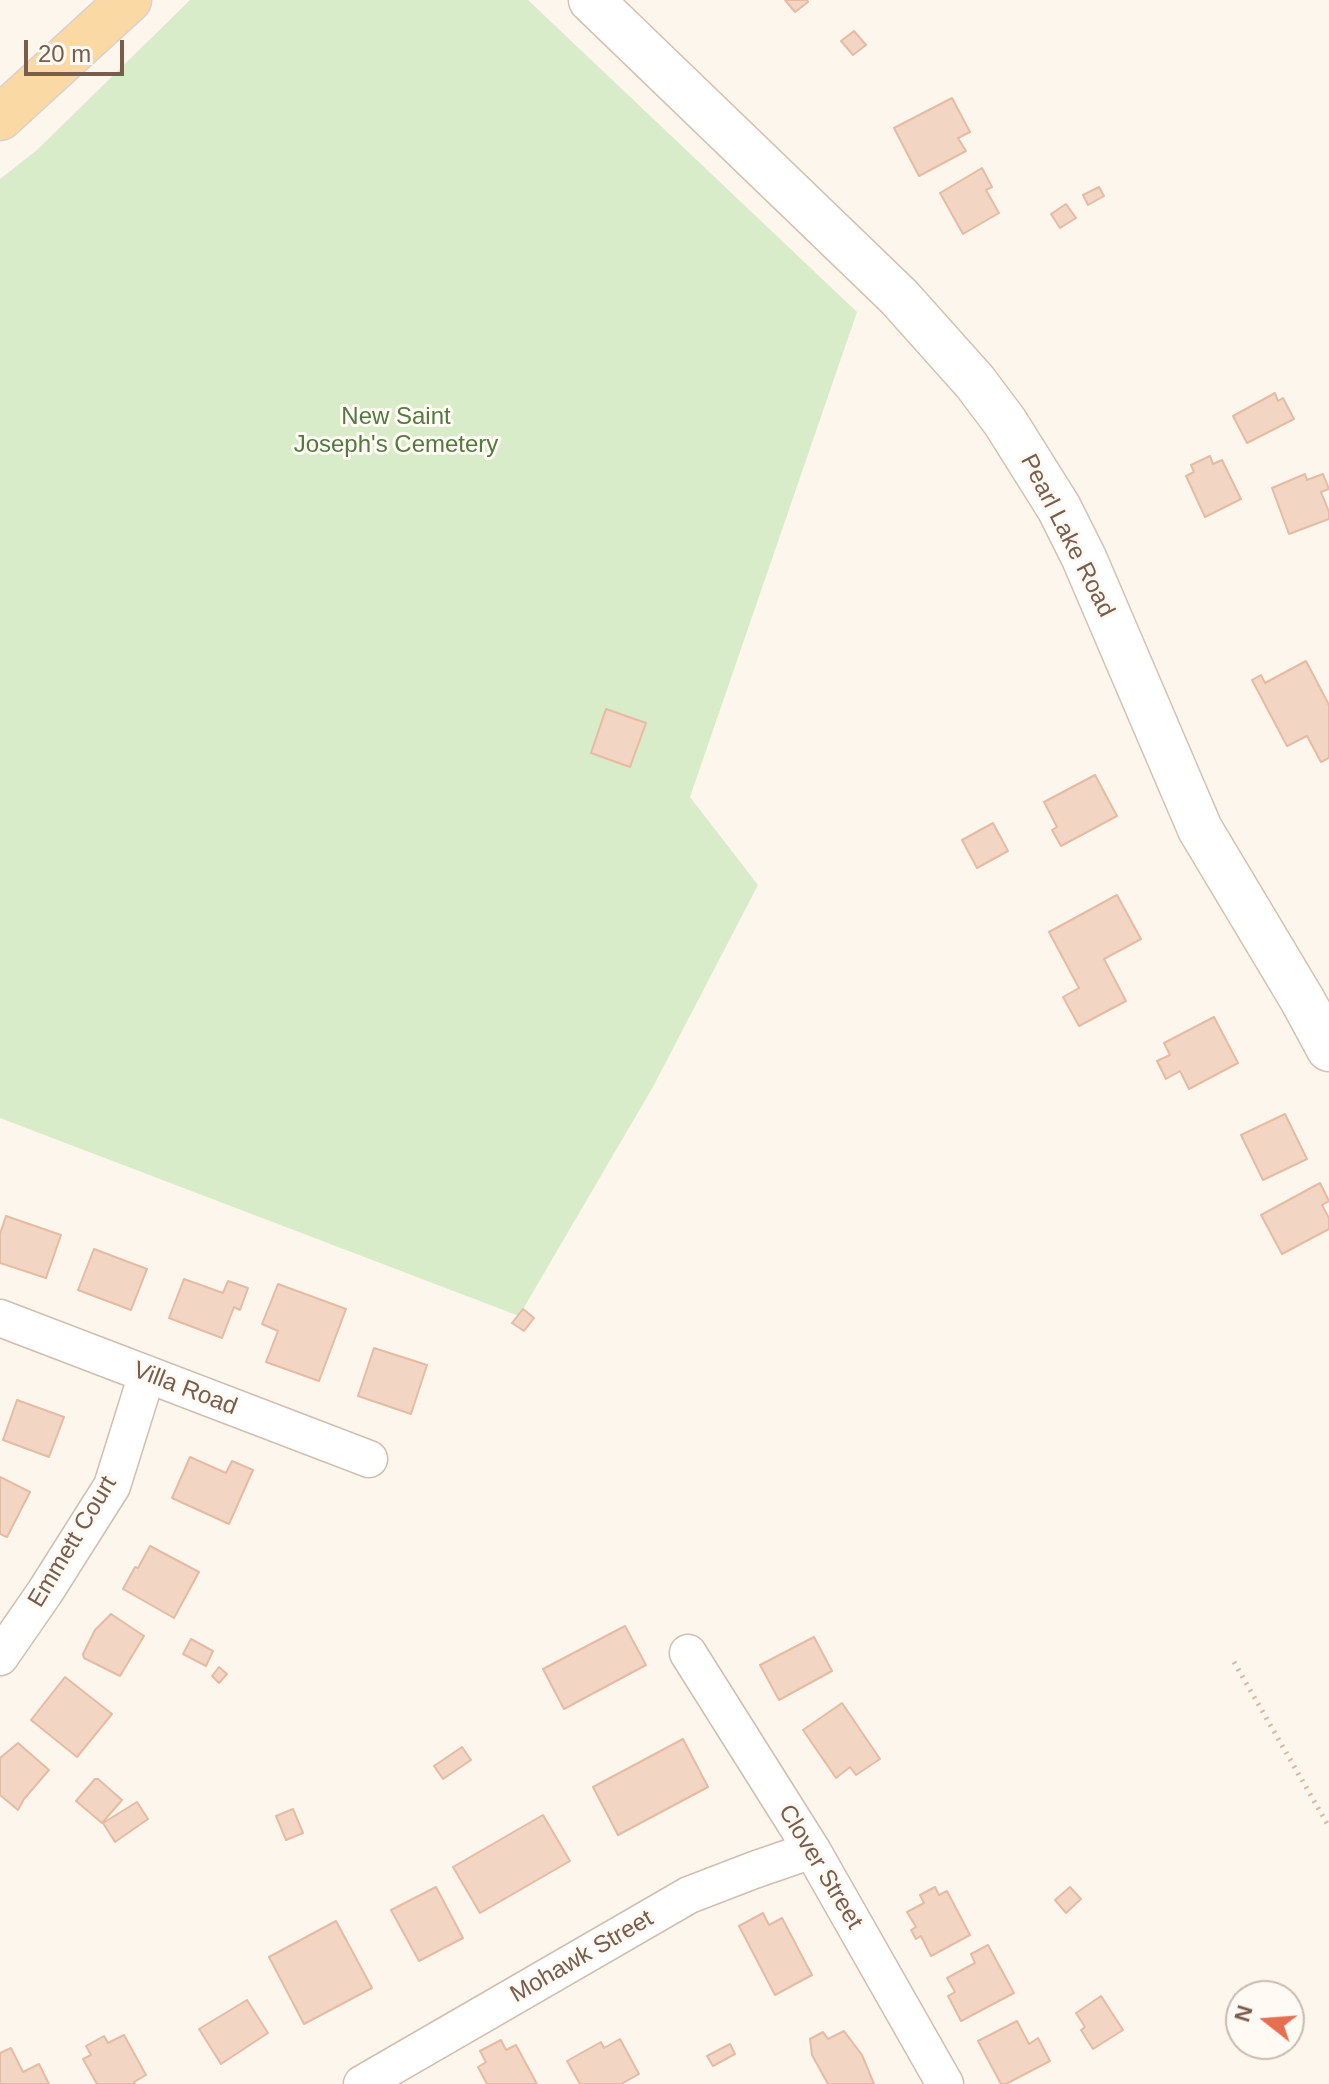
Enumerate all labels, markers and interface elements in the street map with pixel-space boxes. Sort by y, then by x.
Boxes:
scale bar [28,24,128,74]
text: 20 m [38,40,91,67]
park label: New Saint Joseph's Cemetery [294,403,498,459]
street label: Pearl Lake Road [1014,450,1120,622]
street label: Villa Road [129,1356,241,1422]
street label: Emmett Court [23,1471,123,1613]
street label: Clover Street [772,1800,868,1934]
street label: Mohawk Street [505,1905,659,2009]
north arrow [1225,1980,1305,2060]
text: N [1229,2002,1258,2025]

